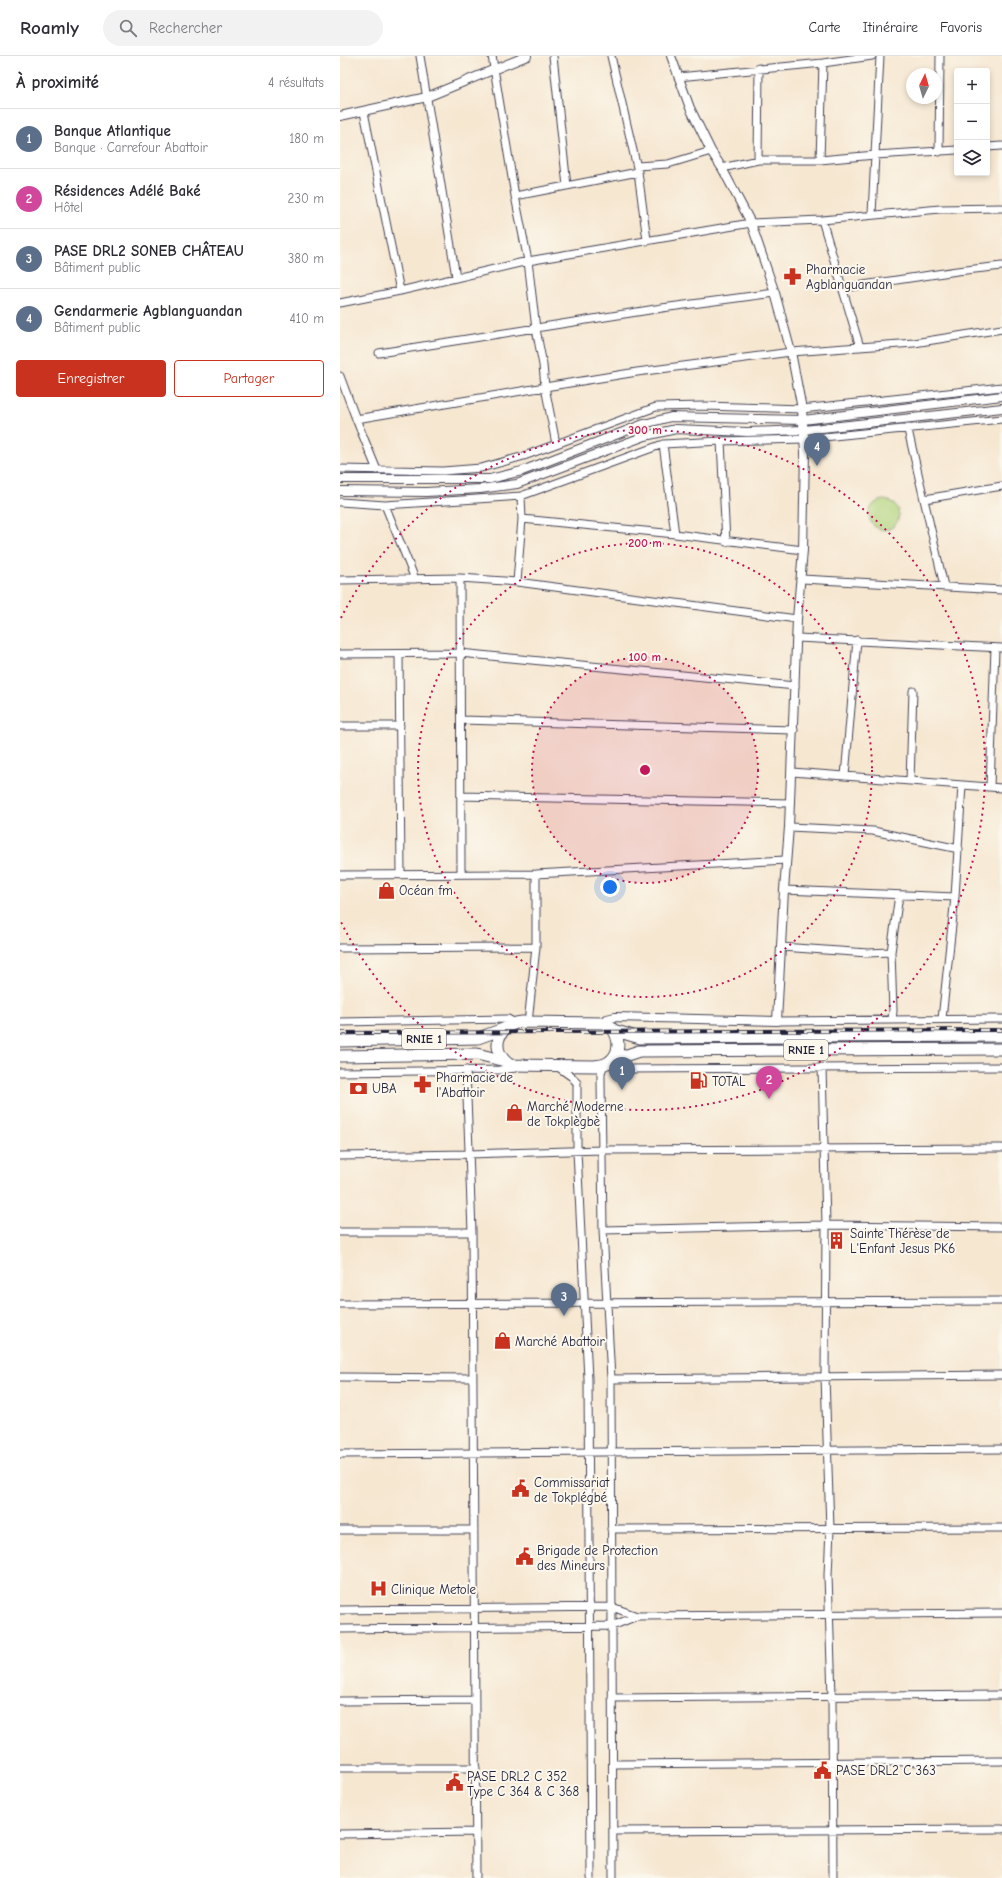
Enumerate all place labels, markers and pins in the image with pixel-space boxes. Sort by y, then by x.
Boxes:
place label: Pharmacie Agblanguandan [806,262,892,292]
pharmacy icon: Pharmacie Agblanguandan [783,266,803,286]
pin: 4 [804,433,830,466]
centre of rings [638,763,652,777]
shop icon: Océan fm [376,880,396,900]
place label: Océan fm [399,883,453,898]
pin: 1 [609,1057,635,1090]
pin: 2 [756,1066,782,1099]
place label: Pharmacie de l'Abattoir [436,1070,514,1100]
fuel station icon: TOTAL [689,1071,709,1091]
pharmacy icon: Pharmacie de l'Abattoir [413,1074,433,1094]
place label: TOTAL [712,1074,746,1089]
bank icon: UBA [349,1078,369,1098]
place label: UBA [372,1081,397,1096]
place label: Marché Moderne de Tokplègbè [527,1099,624,1129]
shop icon: Marché Moderne de Tokplègbè [504,1103,524,1123]
place label: Sainte Thérèse de L'Enfant Jesus PK6 [850,1226,955,1256]
building icon: Sainte Thérèse de L'Enfant Jesus PK6 [827,1230,847,1250]
pin: 3 [551,1283,577,1316]
shop icon: Marché Abattoir [492,1331,512,1351]
place label: Marché Abattoir [515,1334,606,1349]
place label: Commissariat de Tokplégbé [534,1475,611,1505]
public building icon: Commissariat de Tokplégbé [511,1479,531,1499]
place label: Brigade de Protection des Mineurs [537,1543,658,1573]
public building icon: Brigade de Protection des Mineurs [514,1547,534,1567]
hospital icon: Clinique Metole [368,1579,388,1599]
place label: Clinique Metole [391,1582,477,1597]
public building icon: PASE DRL2 C 363 [813,1760,833,1780]
place label: PASE DRL2 C 363 [836,1763,936,1778]
place label: PASE DRL2 C 352 Type C 364 & C 368 [467,1769,580,1799]
public building icon: PASE DRL2 C 352 Type C 364 & C 368 [444,1773,464,1793]

